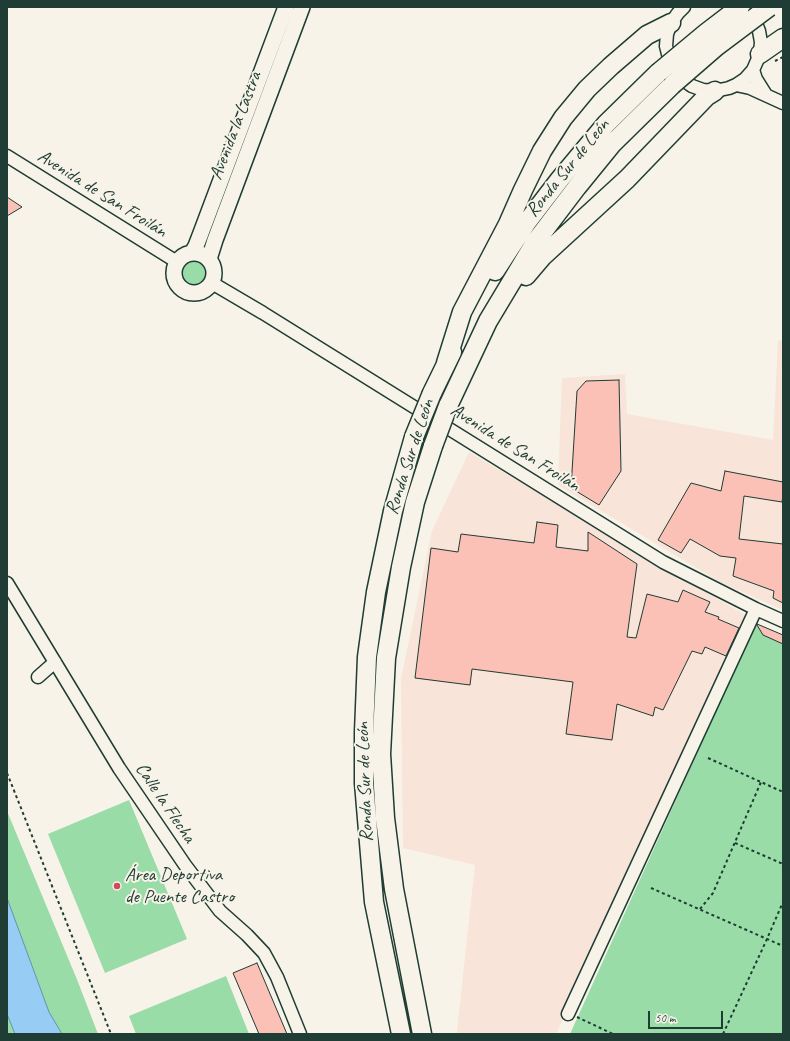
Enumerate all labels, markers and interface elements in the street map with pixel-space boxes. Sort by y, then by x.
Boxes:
street label: Avenida la Lastra [205,69,267,183]
street label: Ronda Sur de León [521,114,615,222]
street label: Avenida de San Froilán [33,145,171,243]
street label: Ronda Sur de León [381,396,439,518]
street label: Avenida de San Froilán [446,399,584,497]
street label: Ronda Sur de León [352,722,378,842]
street label: Calle la Flecha [130,759,200,847]
place label: Área Deportiva de Puente Castro [125,864,234,908]
marker: Área Deportiva de Puente Castro [112,881,122,891]
scale bar [650,1003,725,1029]
text: 50 m [655,1010,675,1026]

